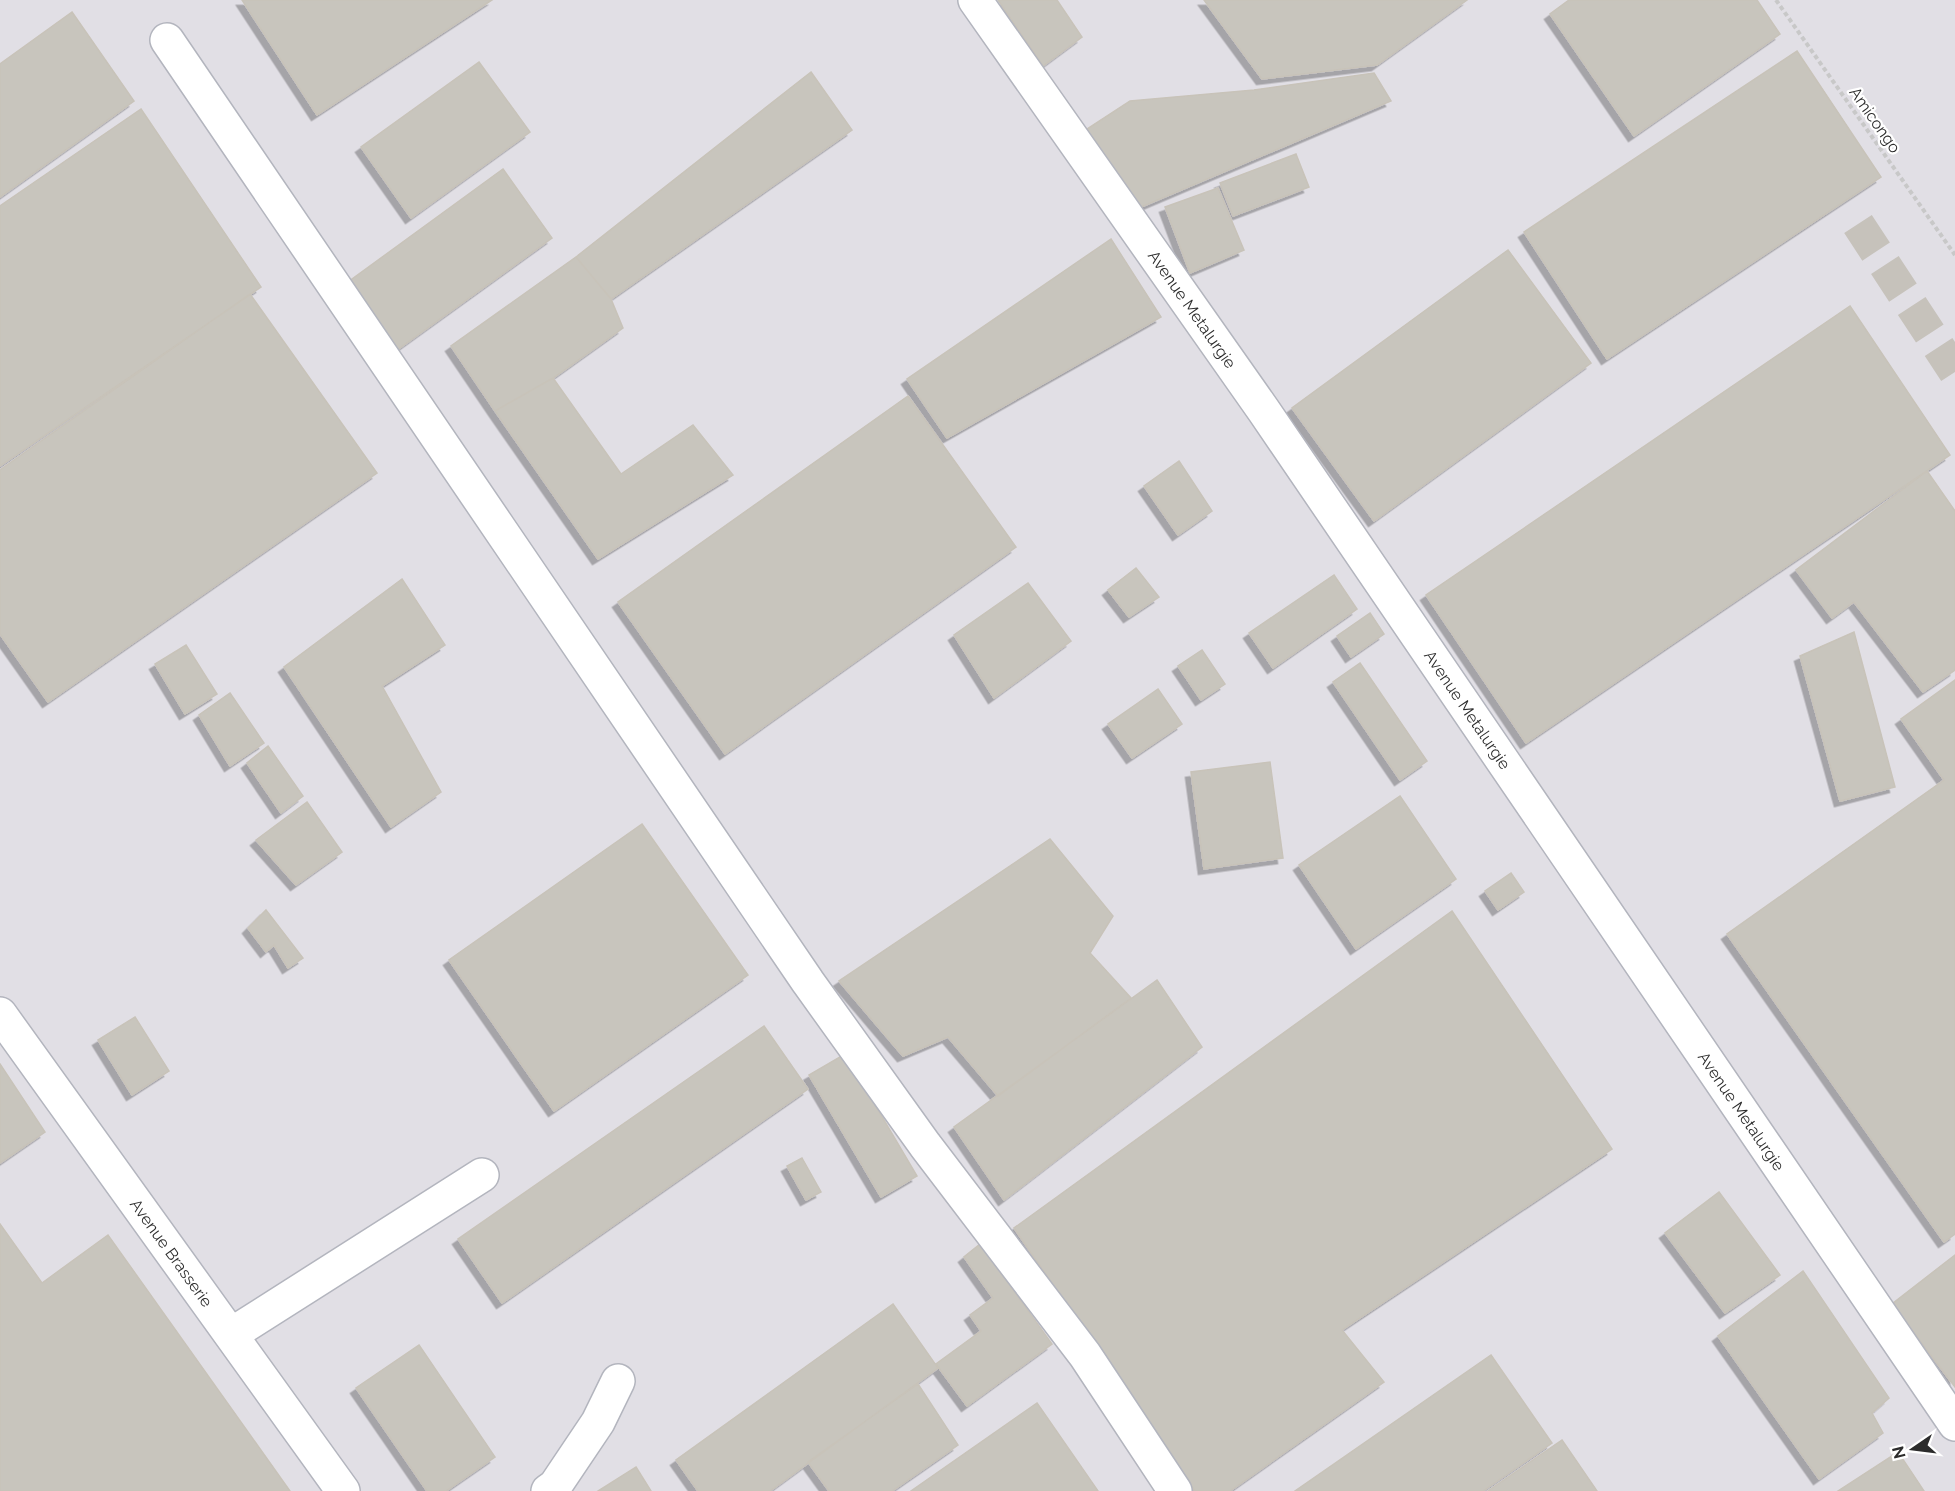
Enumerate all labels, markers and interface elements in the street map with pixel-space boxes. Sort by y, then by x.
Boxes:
street label: Amicongo [1845,83,1905,157]
street label: Avenue Metalurgie [1144,247,1240,372]
street label: Avenue Metalurgie [1421,647,1515,773]
street label: Avenue Metalurgie [1694,1048,1789,1174]
street label: Avenue Brasserie [126,1195,217,1310]
north arrow [1883,1419,1943,1479]
text: N [1888,1444,1910,1461]

